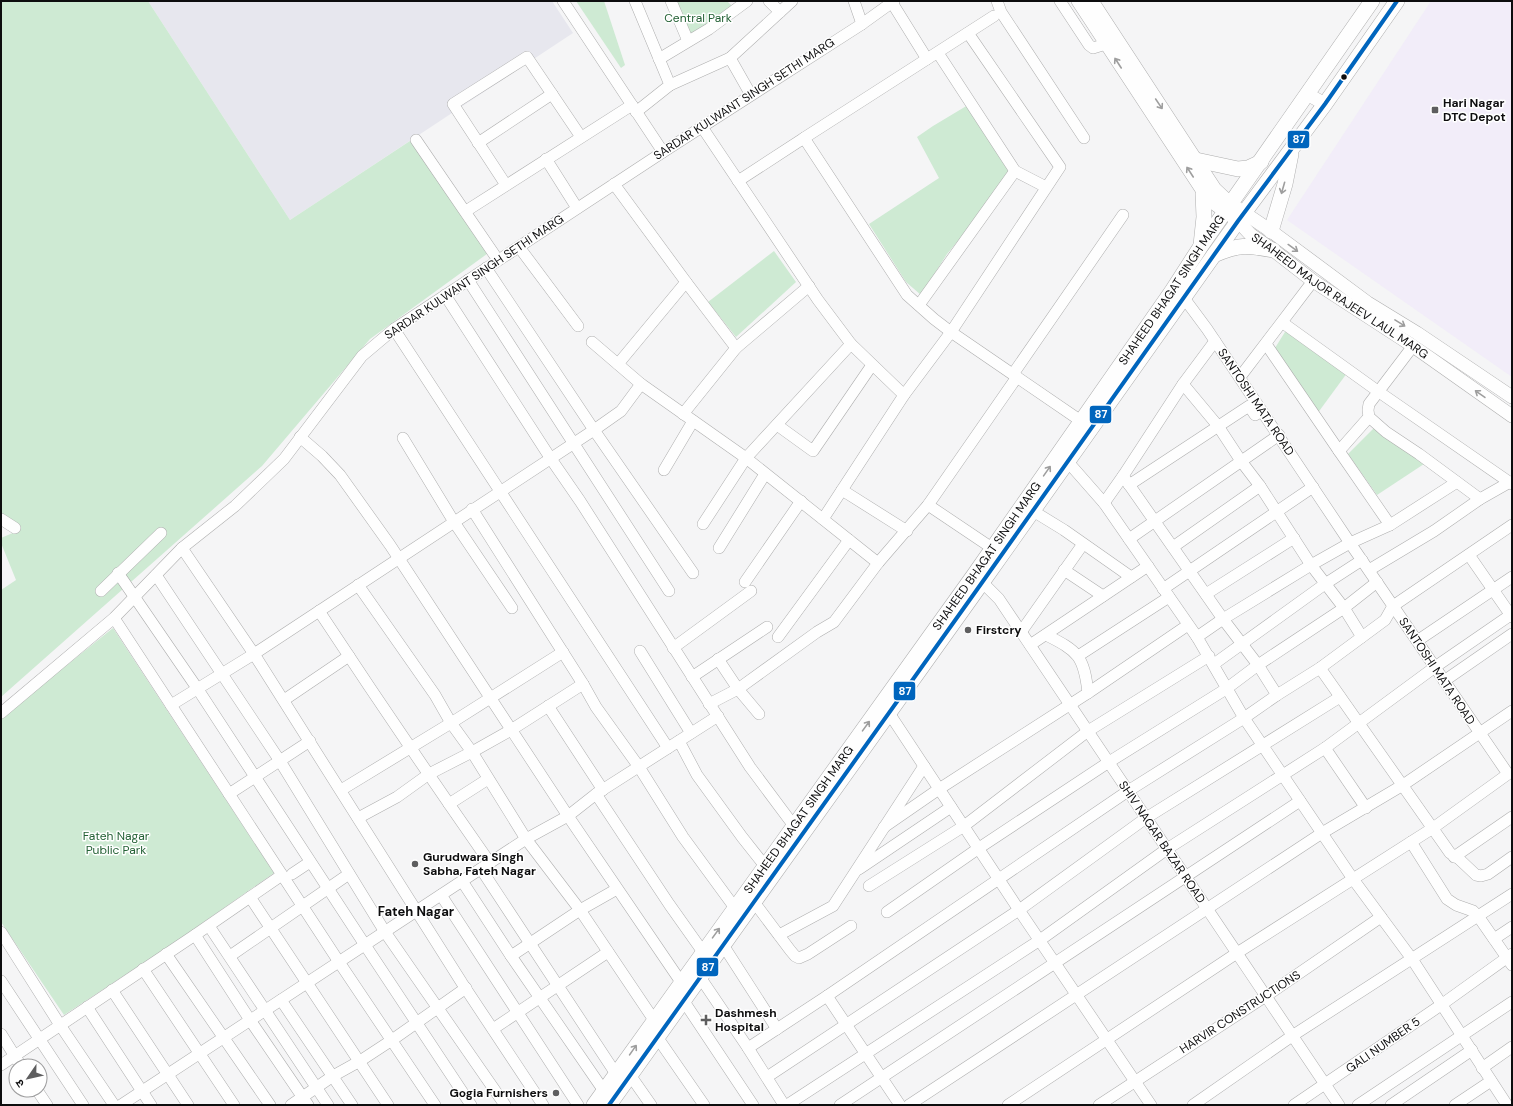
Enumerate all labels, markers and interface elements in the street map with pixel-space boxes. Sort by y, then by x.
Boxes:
park label: Central Park [664,10,732,26]
street label: SARDAR KULWANT SINGH SETHI MARG [650,34,838,164]
one-way arrow [1114,58,1122,69]
unlabelled marker [1339,72,1349,82]
place label: Hari Nagar DTC Depot [1443,95,1506,125]
one-way arrow [1155,98,1163,109]
marker: Hari Nagar DTC Depot [1430,105,1440,115]
line badge: 87 [1287,130,1310,149]
text: 87 [1293,132,1305,146]
one-way arrow [1186,167,1194,178]
one-way arrow [1279,181,1286,194]
street label: SARDAR KULWANT SINGH SETHI MARG [381,211,567,343]
street label: SHAHEED BHAGAT SINGH MARG [1115,212,1228,368]
street label: SHAHEED MAJOR RAJEEV LAUL MARG [1248,229,1432,362]
one-way arrow [1288,244,1299,252]
one-way arrow [1394,319,1406,327]
street label: SANTOSHI MATA ROAD [1214,345,1298,459]
one-way arrow [1475,390,1486,398]
line badge: 87 [1089,405,1112,424]
text: 87 [1095,407,1107,421]
one-way arrow [1042,466,1051,477]
street label: SHAHEED BHAGAT SINGH MARG [929,479,1045,634]
street label: SANTOSHI MATA ROAD [1395,614,1479,728]
place label: Firstcry [976,622,1022,638]
marker: Firstcry [963,625,973,635]
line badge: 87 [893,681,916,701]
text: 87 [899,684,911,698]
one-way arrow [862,720,870,731]
street label: SHAHEED BHAGAT SINGH MARG [740,743,857,897]
street label: SHIV NAGAR BAZAR ROAD [1115,778,1209,906]
park label: Fateh Nagar Public Park [83,828,150,858]
place label: Gurudwara Singh Sabha, Fateh Nagar [423,849,536,879]
marker: Gurudwara Singh Sabha, Fateh Nagar [410,859,420,869]
district label: Fateh Nagar [378,903,455,920]
one-way arrow [712,928,721,939]
line badge: 87 [696,957,719,977]
text: 87 [702,960,714,974]
street label: HARVIR CONSTRUCTIONS [1176,967,1304,1057]
place label: Dashmesh Hospital [715,1005,777,1035]
street label: GALI NUMBER 5 [1343,1013,1423,1077]
marker: Dashmesh Hospital [700,1014,712,1026]
one-way arrow [629,1045,637,1056]
north arrow [8,1058,48,1098]
text: उ [12,1077,27,1090]
place label: Gogia Furnishers [449,1085,548,1101]
marker: Gogia Furnishers [551,1088,561,1098]

